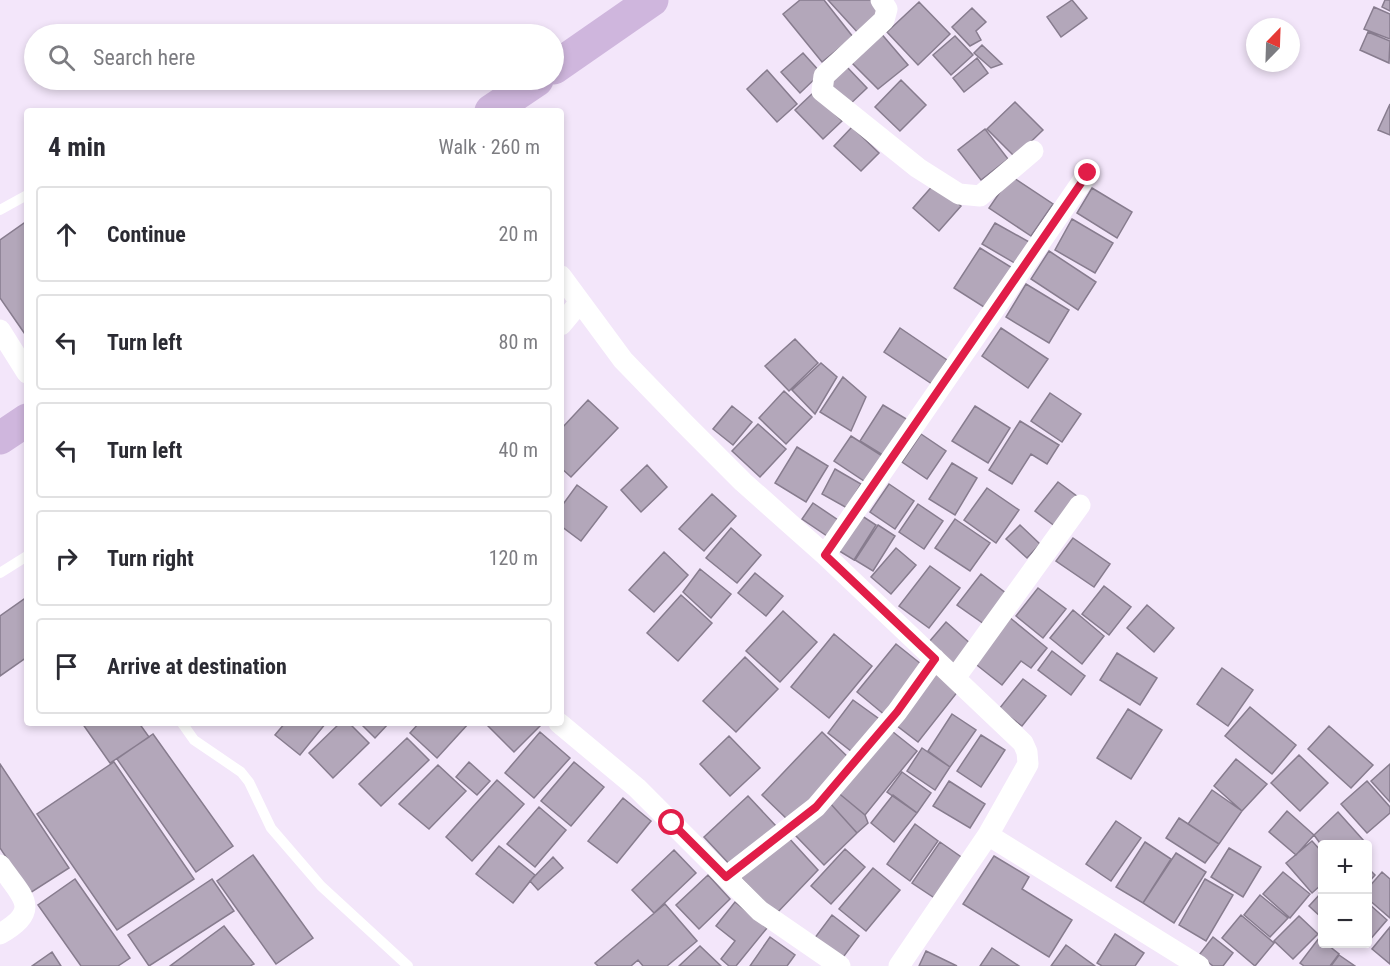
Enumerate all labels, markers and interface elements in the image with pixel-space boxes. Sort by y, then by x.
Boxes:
north arrow [1246,18,1300,72]
search box [24,24,564,90]
icon: search [45,41,78,74]
text: Search here [93,45,195,70]
text: 4 min [48,132,106,162]
text: Walk · 260 m [439,135,540,159]
route end [1074,159,1100,185]
icon: ahead [50,218,83,251]
text: Continue [107,222,186,247]
text: 20 m [499,222,538,246]
icon: left [50,326,83,359]
text: Turn left [107,330,182,355]
text: 80 m [499,330,538,354]
icon: left [50,434,83,467]
text: Turn left [107,438,182,463]
text: 40 m [499,438,538,462]
icon: right [50,542,83,575]
text: Turn right [107,546,194,571]
text: 120 m [489,546,538,570]
icon: arrive [50,650,83,683]
text: Arrive at destination [107,654,287,679]
route start [658,809,684,835]
map controls [1318,840,1372,948]
button: + [1318,840,1372,894]
button: − [1318,894,1372,948]

